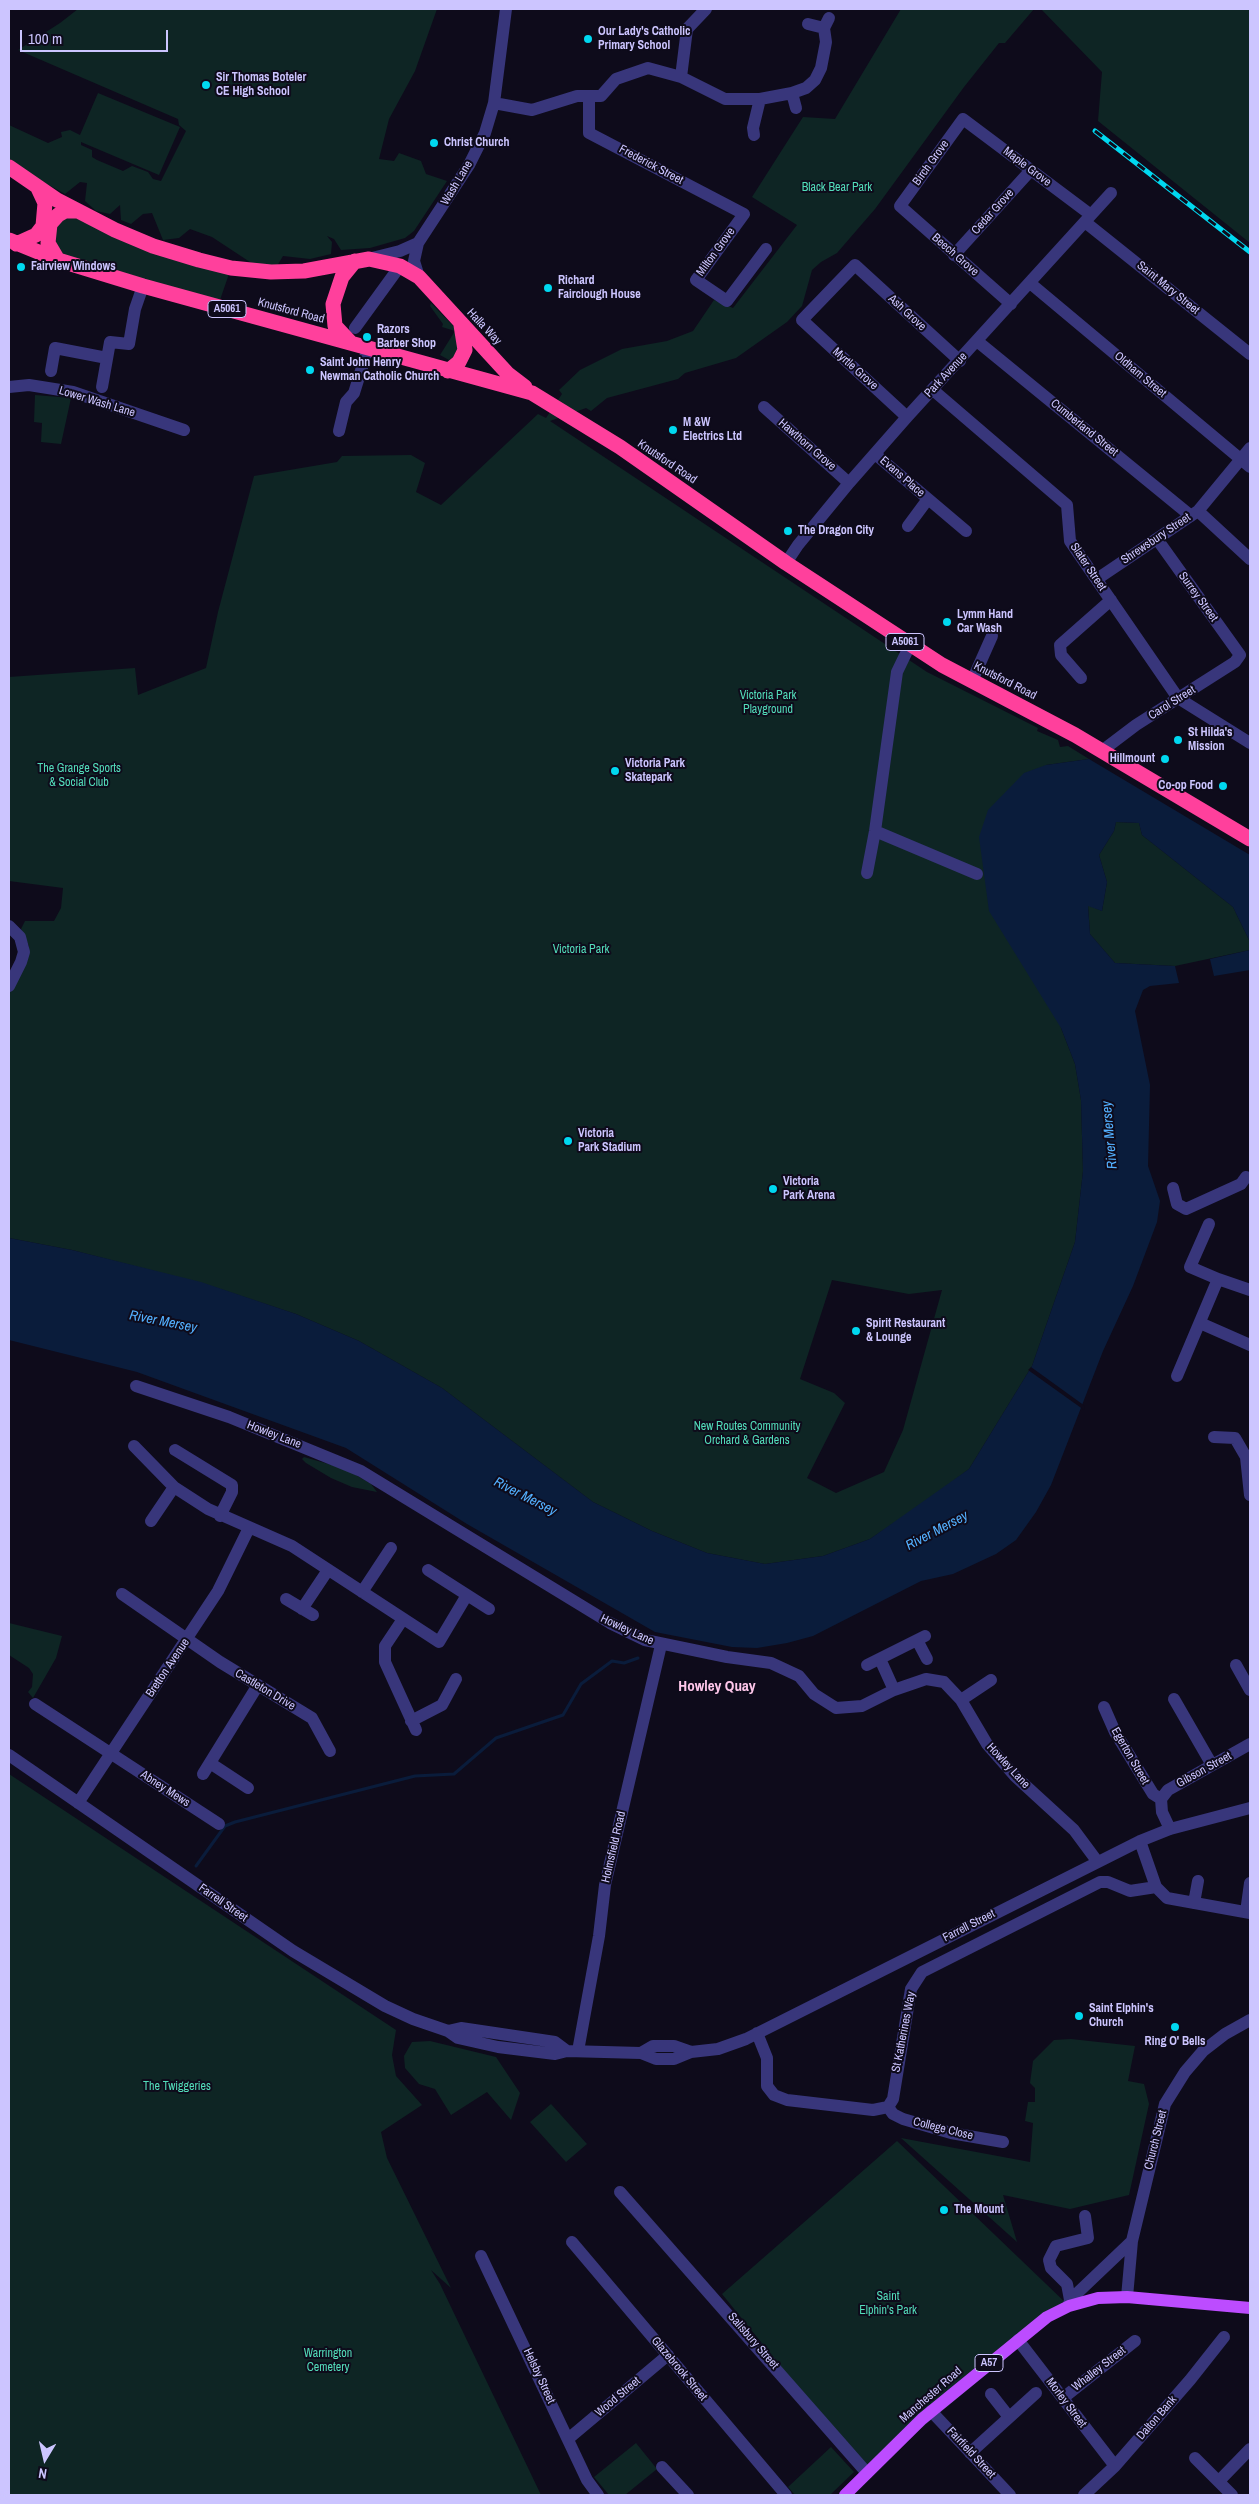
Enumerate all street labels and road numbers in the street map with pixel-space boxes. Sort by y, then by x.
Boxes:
street label: Birch Grove [910,138,952,188]
street label: Frederick Street [616,142,686,188]
street label: Maple Grove [1000,144,1054,190]
street label: Wash Lane [438,158,476,208]
street label: Cedar Grove [969,186,1017,238]
street label: Milton Grove [694,225,738,279]
street label: Beech Grove [929,231,981,279]
street label: Saint Mary Street [1134,258,1202,318]
street label: Ash Grove [885,292,929,334]
street label: Knutsford Road [256,295,326,327]
road number: A5061 [208,300,246,318]
street label: Halla Way [464,306,504,348]
street label: Myrtle Grove [829,345,881,393]
street label: Oldham Street [1111,349,1169,401]
street label: Park Avenue [922,350,970,400]
street label: Lower Wash Lane [57,384,137,420]
street label: Cumberland Street [1047,396,1121,460]
street label: Hawthorn Grove [775,416,839,474]
street label: Knutsford Road [635,437,699,487]
street label: Evans Place [877,454,927,500]
street label: Shrewsbury Street [1118,510,1194,568]
street label: Slater Street [1067,540,1109,594]
street label: Surrey Street [1175,569,1221,625]
road number: A5061 [886,634,924,650]
street label: Knutsford Road [971,659,1039,703]
street label: Carol Street [1146,683,1198,723]
street label: Howley Lane [245,1418,303,1452]
street label: Howley Lane [598,1611,656,1649]
street label: Bretton Avenue [143,1636,193,1700]
street label: Castleton Drive [232,1666,298,1714]
street label: Egerton Street [1108,1725,1152,1787]
street label: Howley Lane [983,1740,1033,1792]
street label: Gibson Street [1174,1749,1234,1791]
street label: Abney Mews [137,1768,193,1810]
street label: Holmsfield Road [599,1810,629,1884]
street label: Farrell Street [196,1881,250,1925]
street label: Farrell Street [941,1907,997,1945]
street label: St Katherines Way [889,1991,919,2073]
street label: Church Street [1142,2109,1170,2171]
street label: College Close [912,2115,974,2143]
street label: Salisbury Street [725,2310,781,2372]
street label: Glazebrook Street [648,2334,710,2404]
street label: Whalley Street [1069,2344,1129,2394]
street label: Helsby Street [520,2346,558,2406]
road number: A57 [975,2354,1003,2372]
street label: Manchester Road [897,2364,965,2426]
street label: Wood Street [592,2374,644,2420]
street label: Morley Street [1043,2375,1089,2431]
street label: Dalton Bank [1134,2393,1180,2443]
street label: Fairfield Street [944,2424,998,2482]

